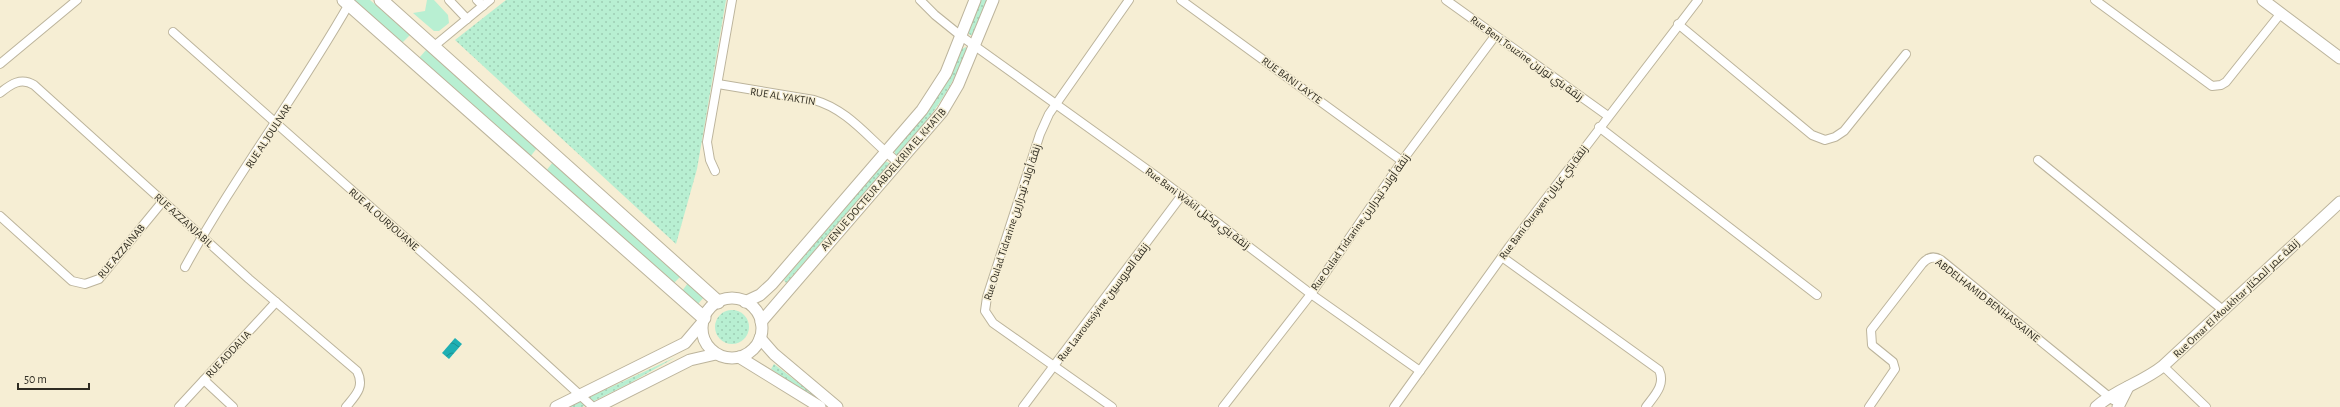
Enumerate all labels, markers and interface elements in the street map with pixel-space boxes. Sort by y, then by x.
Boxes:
street label: Rue Beni Touzine زنقة بني توزين [1466,14,1585,105]
street label: RUE BANI LAYTE [1260,55,1324,106]
street label: RUE AL YAKTIN [749,86,816,107]
street label: RUE AL JOULNAR [244,102,293,170]
street label: AVENUE DOCTEUR ABDELKRIM EL KHATIB [819,106,948,253]
street label: Rue Oulad Tidrarine زنقة أولاد تيدرارين [980,142,1044,302]
street label: Rue Bani Ourayen زنقة بني عريان [1497,143,1592,263]
street label: Rue Oulad Tidrarine زنقة أولاد تيدرارين [1307,151,1413,293]
street label: Rue Bani Wakil زنقة بني وكيل [1142,166,1252,254]
street label: RUE AL OURJOUANE [347,186,421,253]
street label: RUE AZZANJABIL [152,191,216,250]
street label: RUE AZZAINAB [96,222,147,281]
street label: Rue Omar El Moukhtar زنقة عمر المختار [2171,237,2302,360]
street label: Rue Laaroussiyine زنقة العروسيين [1055,241,1152,364]
street label: ABDELHAMID BENHASSAINE [1934,256,2042,345]
street label: RUE ADDALIA [204,328,253,380]
scale bar [18,365,89,391]
text: 50 m [24,373,47,385]

